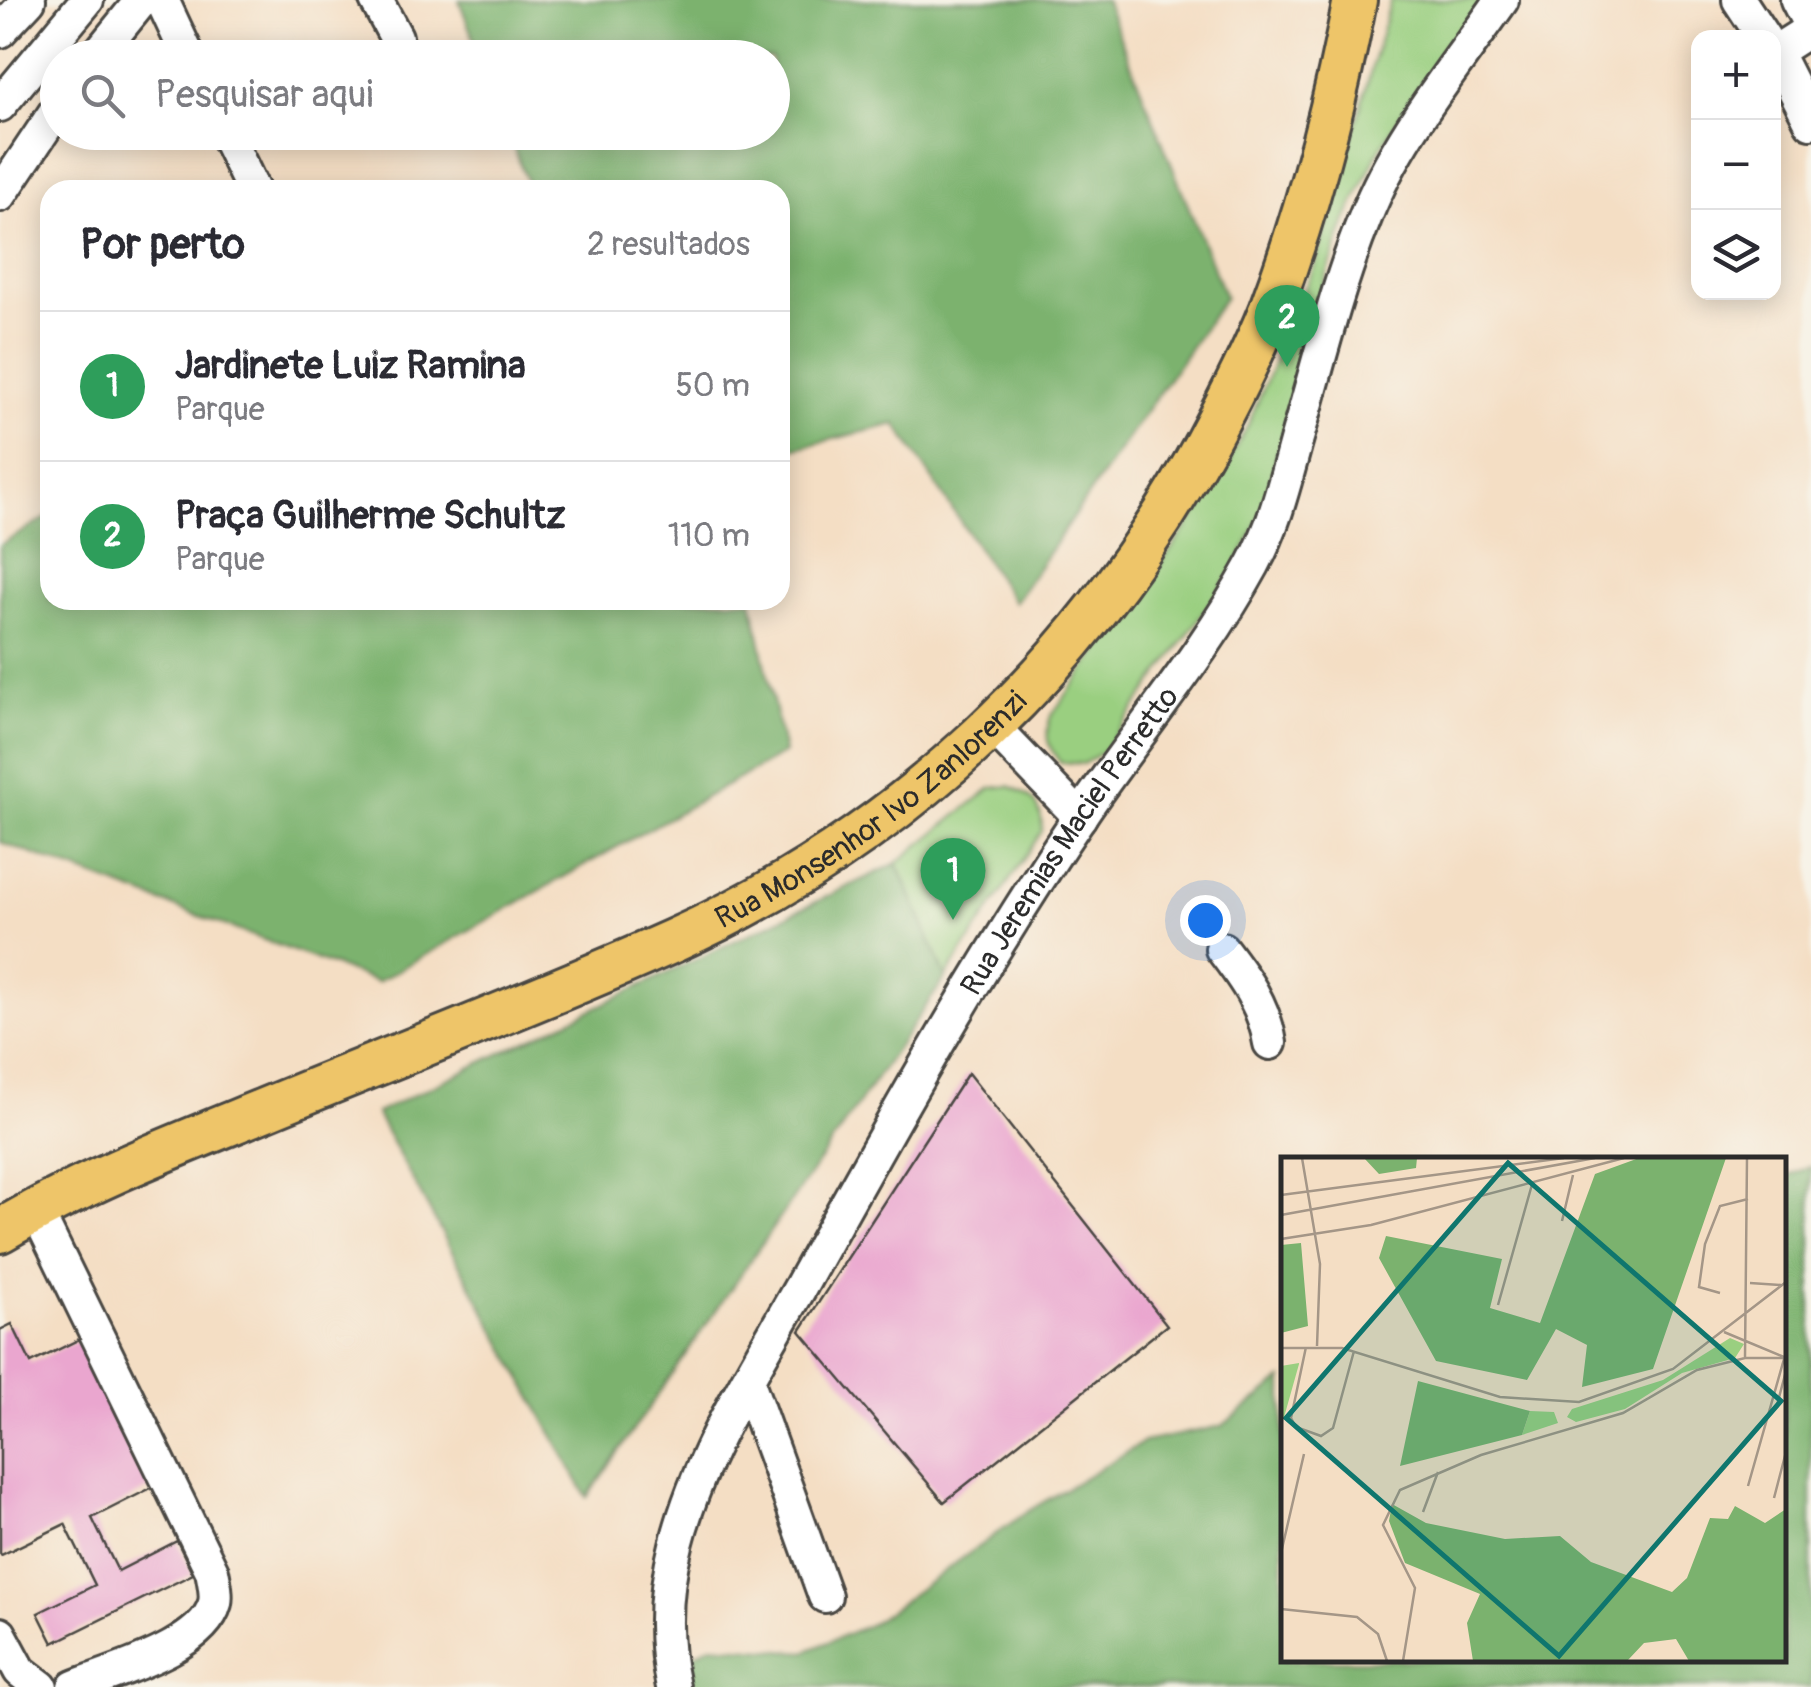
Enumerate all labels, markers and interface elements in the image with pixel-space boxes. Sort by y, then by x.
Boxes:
map controls [1691,30,1781,300]
button: + [1691,30,1781,120]
search box [40,40,790,150]
icon: search [75,68,130,123]
text: Pesquisar aqui [155,71,373,119]
button: − [1691,120,1781,210]
button: layers [1691,210,1781,300]
text: Por perto [80,219,245,271]
text: 2 resultados [587,225,750,265]
pin: 2 [1254,284,1320,367]
text: Jardinete Luiz Ramina [175,342,526,390]
text: 1 [106,366,119,406]
text: 50 m [675,366,750,406]
text: Parque [175,390,265,430]
text: Praça Guilherme Schultz [175,492,566,540]
text: 2 [104,516,121,556]
text: 110 m [668,516,750,556]
text: Parque [175,540,265,580]
street label: Rua Jeremias Maciel Perretto [953,679,1187,1002]
street label: Rua Monsenhor Ivo Zanlorenzi [709,683,1035,937]
pin: 1 [920,838,986,920]
your location [1180,895,1231,946]
inset map [1281,1157,1786,1662]

